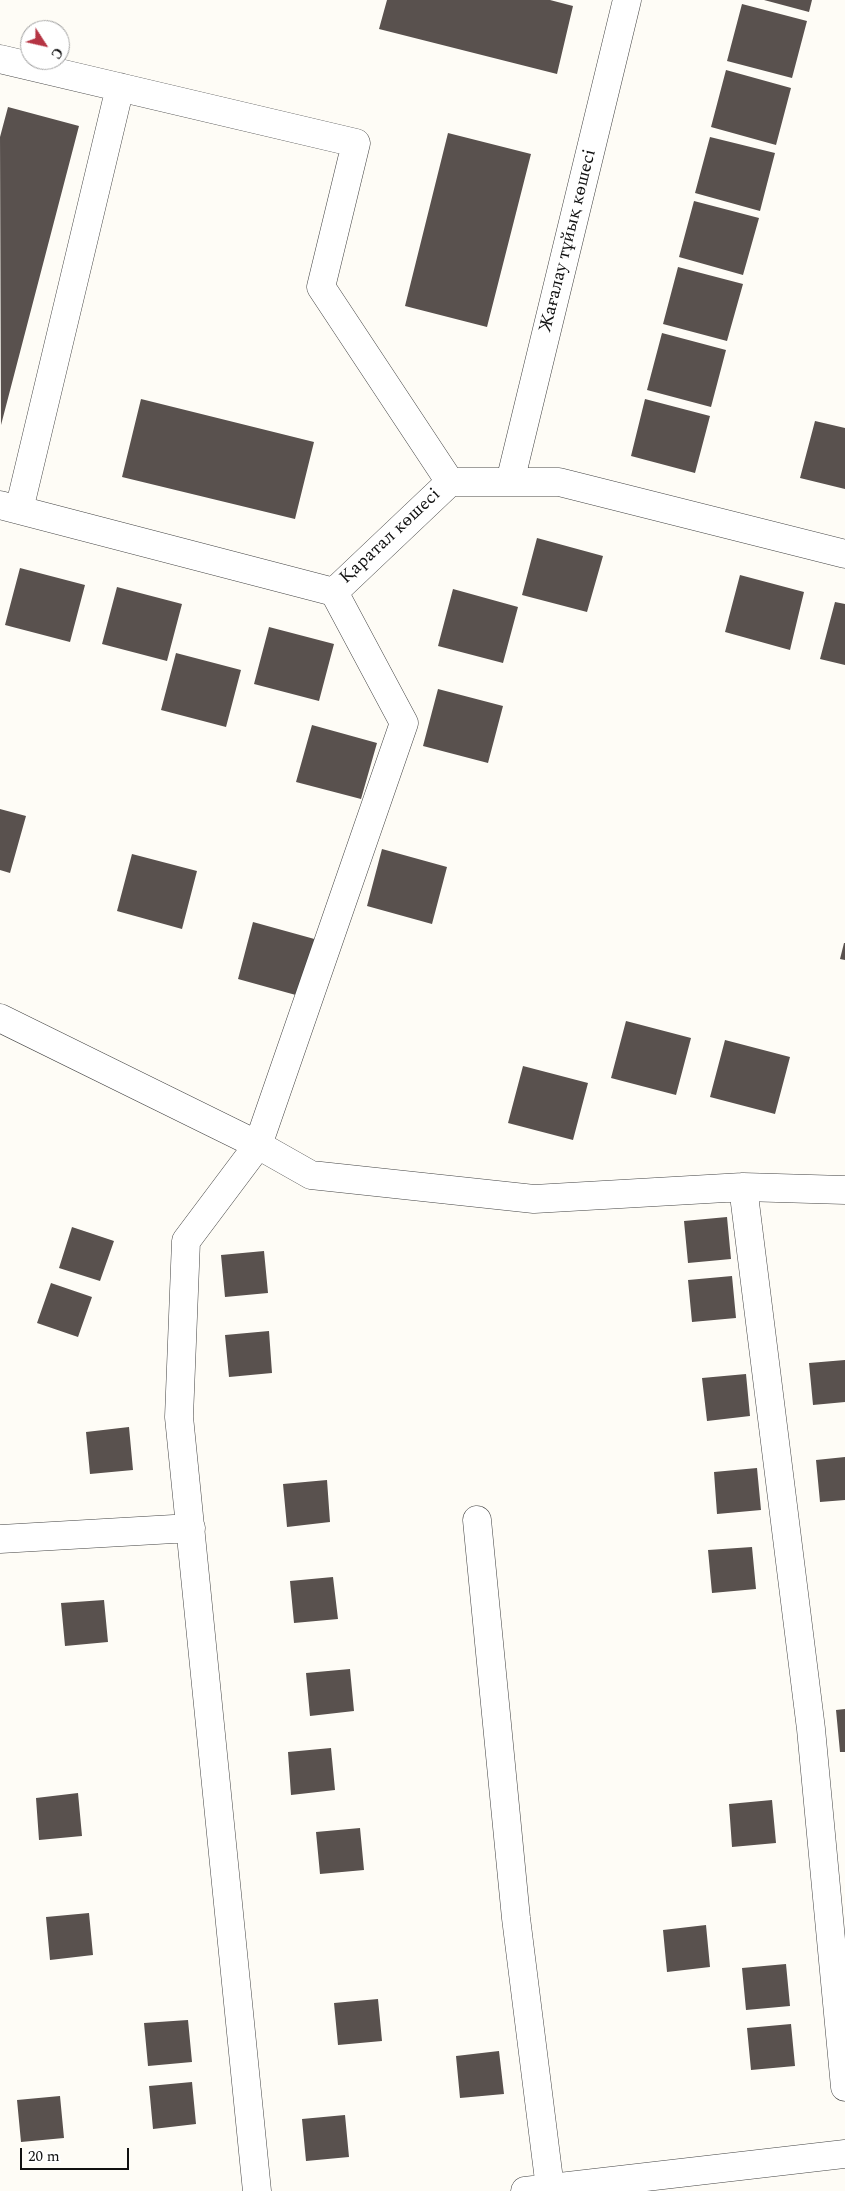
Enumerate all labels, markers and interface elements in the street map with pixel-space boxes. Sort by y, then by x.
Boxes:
north arrow [20,20,70,70]
text: С [45,43,68,63]
street label: Жағалау тұйық көшесі [536,147,602,335]
street label: Қаратал көшесі [336,485,446,589]
scale bar [22,2138,131,2170]
text: 20 m [28,2145,60,2168]

